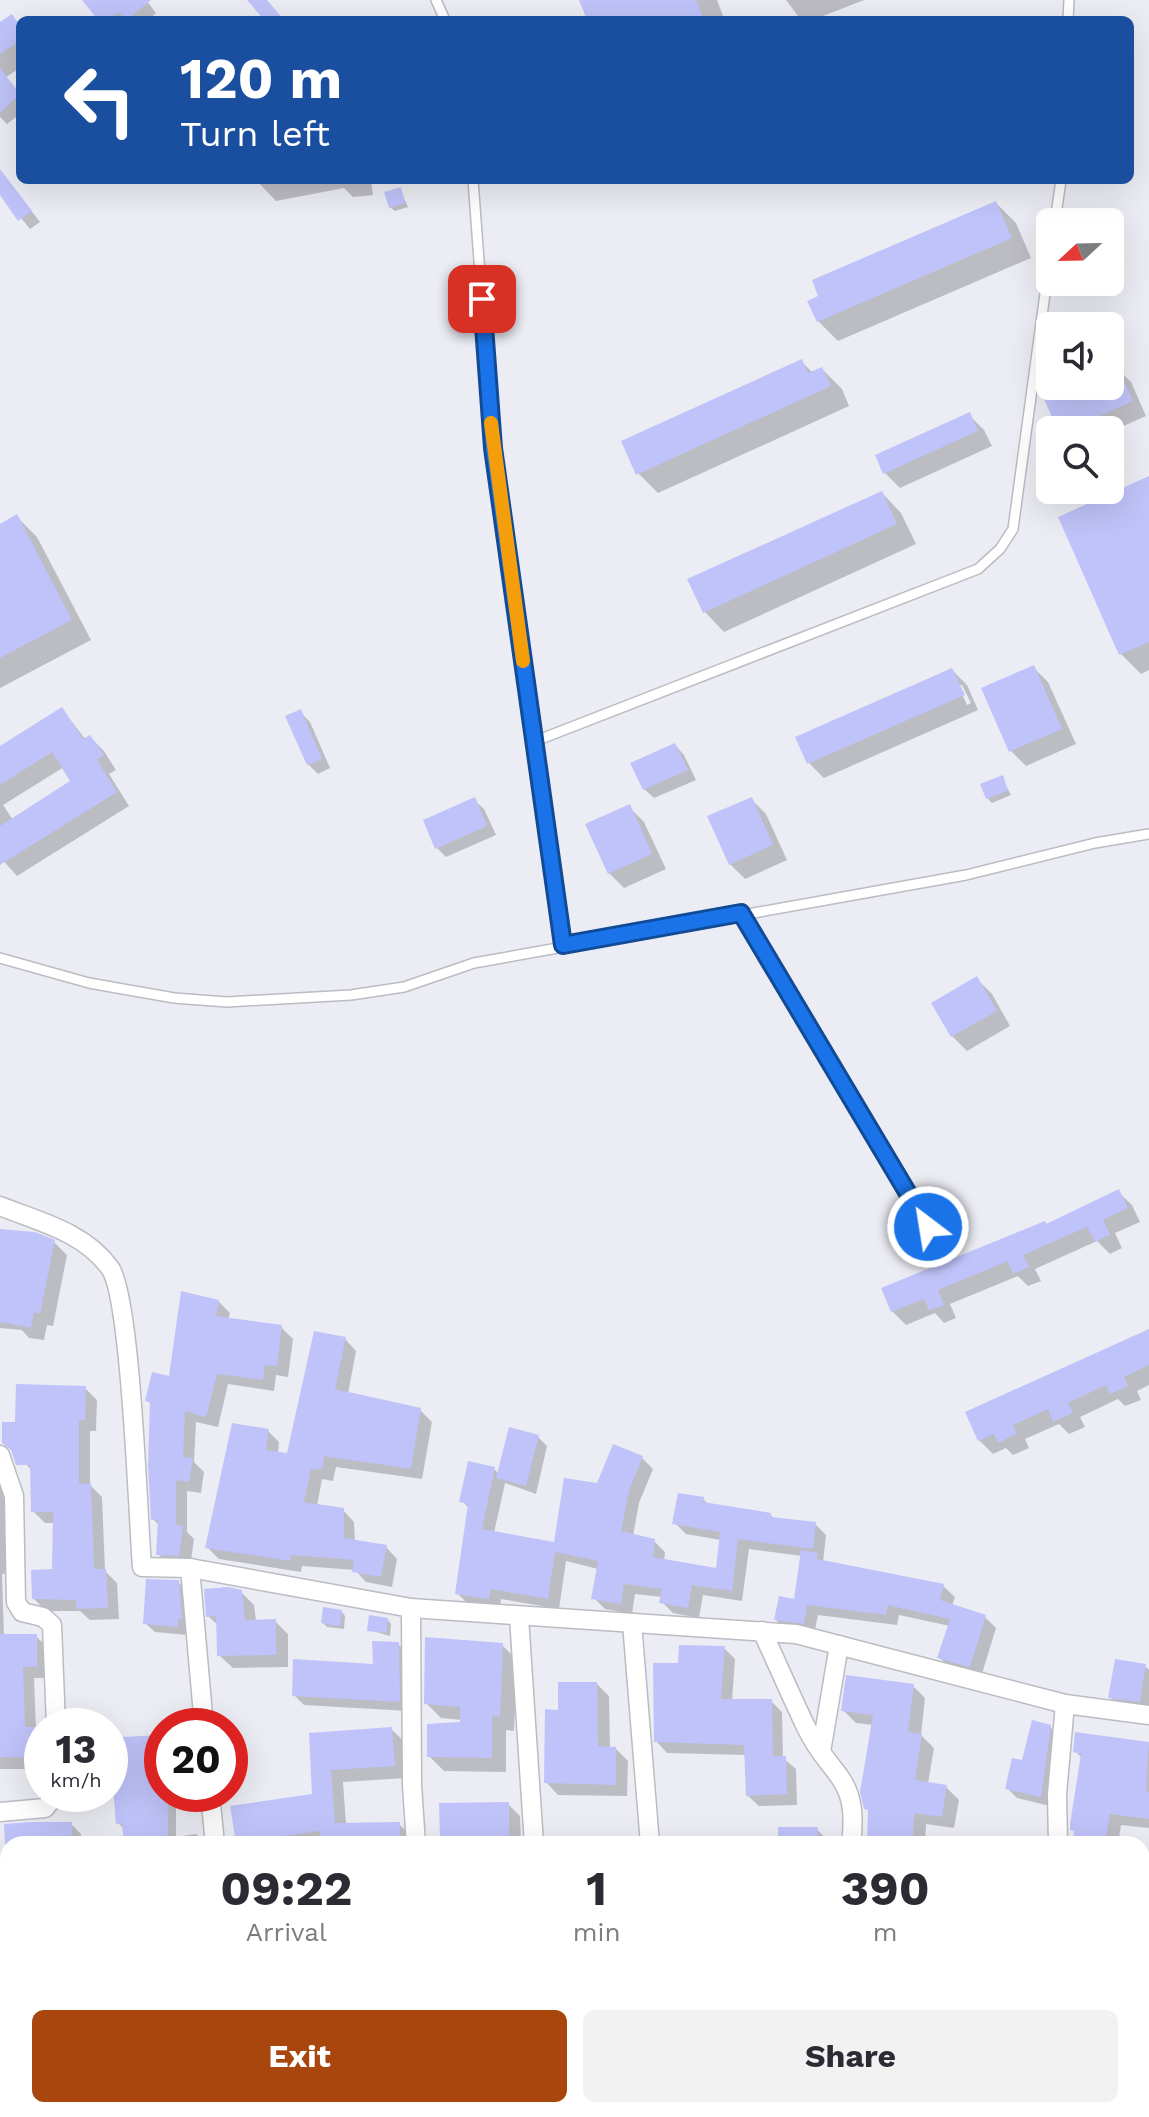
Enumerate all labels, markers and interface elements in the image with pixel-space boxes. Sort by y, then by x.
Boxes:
text: 120 m [180,46,342,112]
icon: left [48,48,152,152]
text: Turn left [180,113,330,155]
north arrow [1036,208,1124,296]
map controls [1036,208,1124,504]
pin [448,265,516,333]
icon: arrive [460,277,504,321]
button: sound [1036,312,1124,400]
button: search [1036,416,1124,504]
position arrow [886,1185,970,1269]
speed limit sign: 20 [144,1708,248,1812]
text: 13 [56,1726,96,1773]
text: km/h [50,1768,102,1792]
text: 09:22 [220,1860,352,1917]
text: 1 [586,1860,607,1917]
text: 390 [841,1860,930,1917]
text: Arrival [246,1917,327,1947]
text: min [573,1917,621,1947]
text: m [873,1917,898,1947]
button: Exit [32,2010,567,2102]
button: Share [583,2010,1118,2102]

